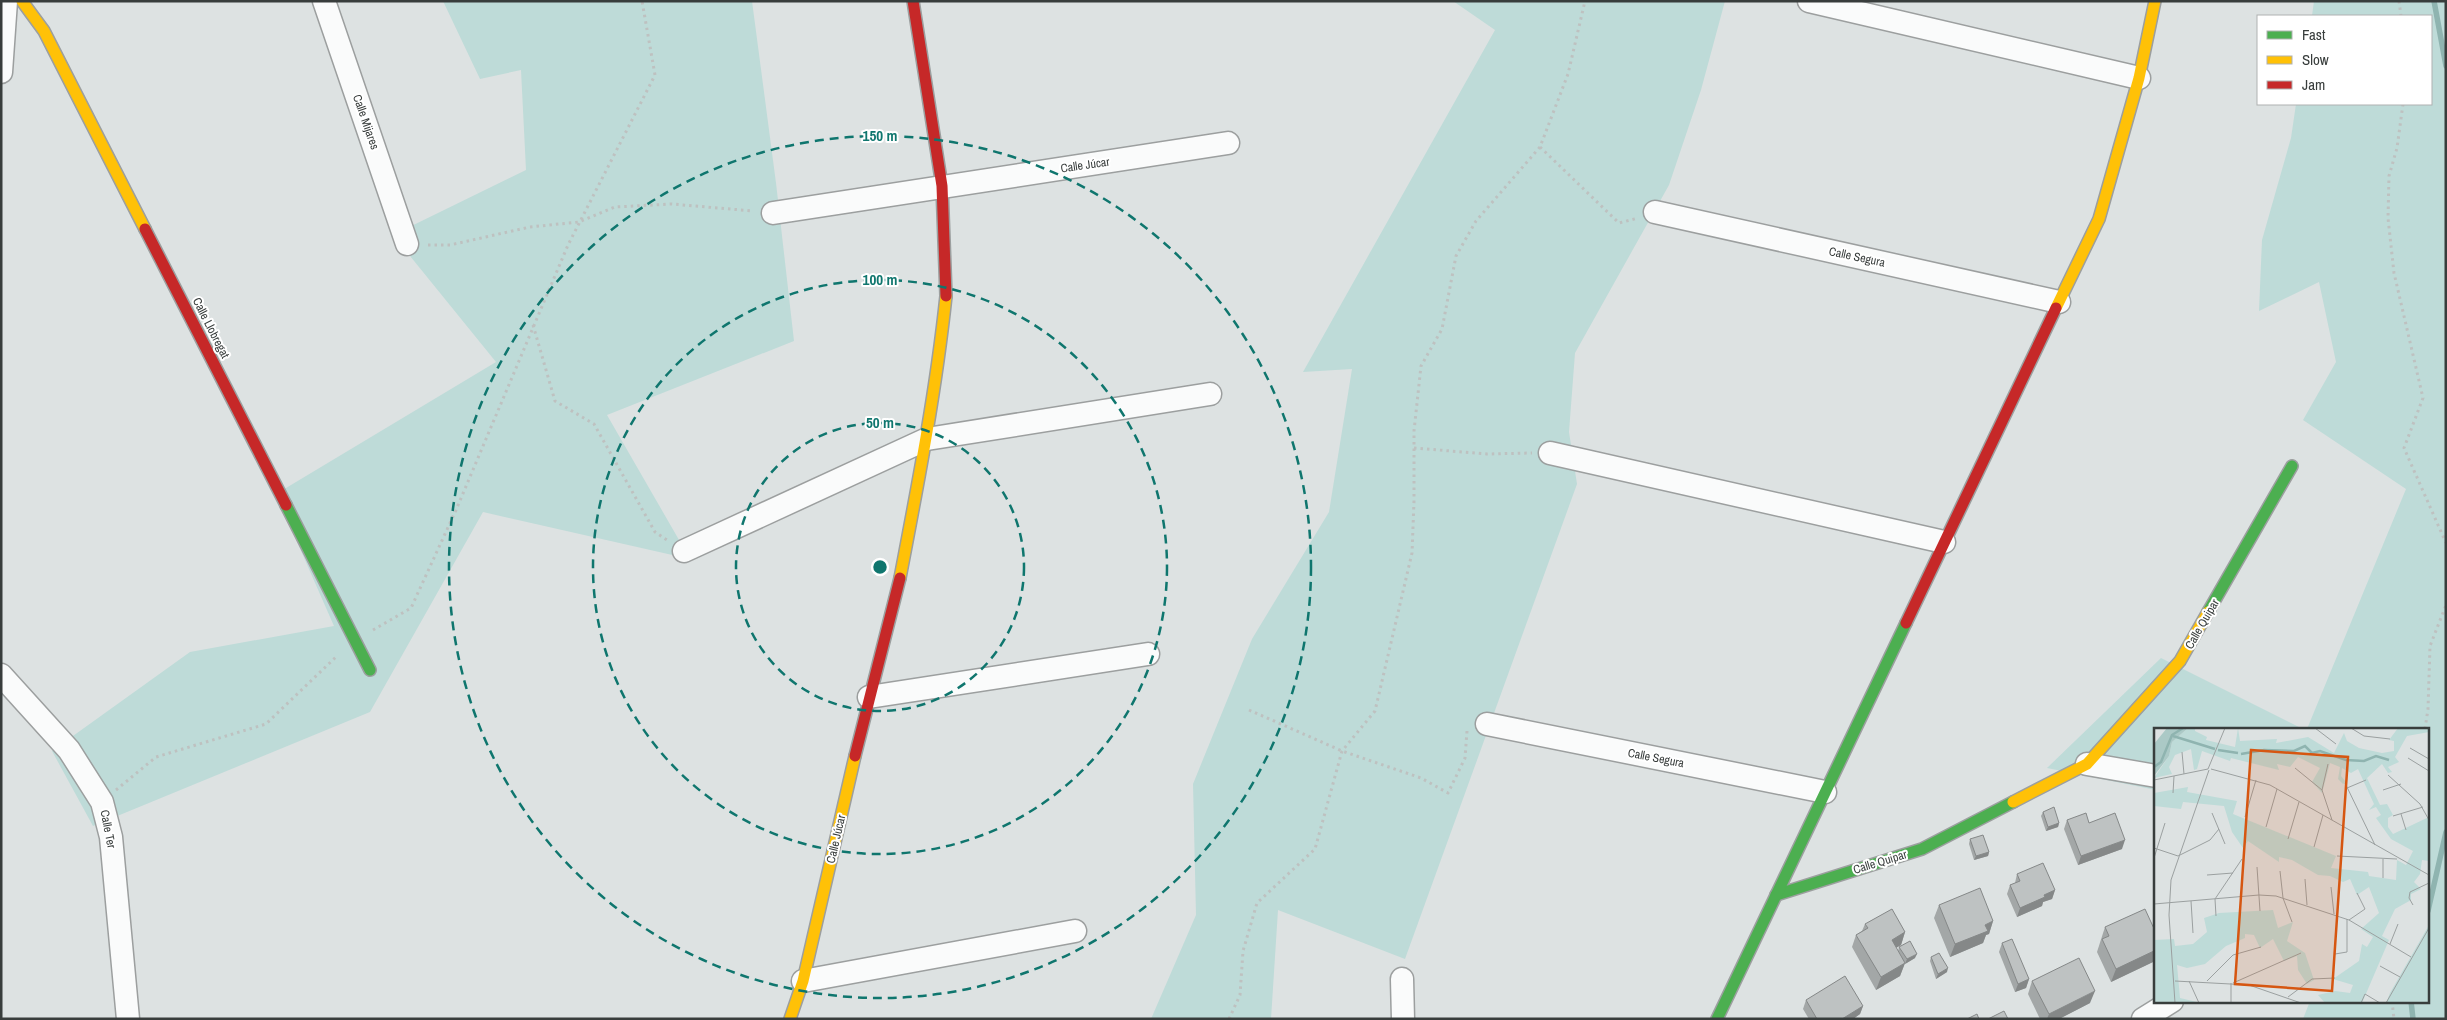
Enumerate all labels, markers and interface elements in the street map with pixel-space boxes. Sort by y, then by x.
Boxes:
legend [2257,15,2432,105]
text: Fast [2302,24,2326,45]
text: Slow [2302,49,2329,70]
text: Jam [2302,74,2325,95]
street label: Calle Mijares [349,92,383,152]
text: 150 m [863,125,897,146]
street label: Calle Júcar [1060,154,1111,176]
street label: Calle Segura [1828,243,1887,271]
text: 100 m [863,269,897,290]
street label: Calle Llobregat [189,295,233,361]
text: 50 m [866,412,894,433]
centre of rings [871,558,889,576]
street label: Calle Quipar [2181,595,2223,652]
inset map [2154,728,2430,1002]
street label: Calle Segura [1627,745,1686,771]
street label: Calle Ter [96,809,120,850]
street label: Calle Júcar [823,813,849,865]
street label: Calle Quipar [1851,846,1909,878]

